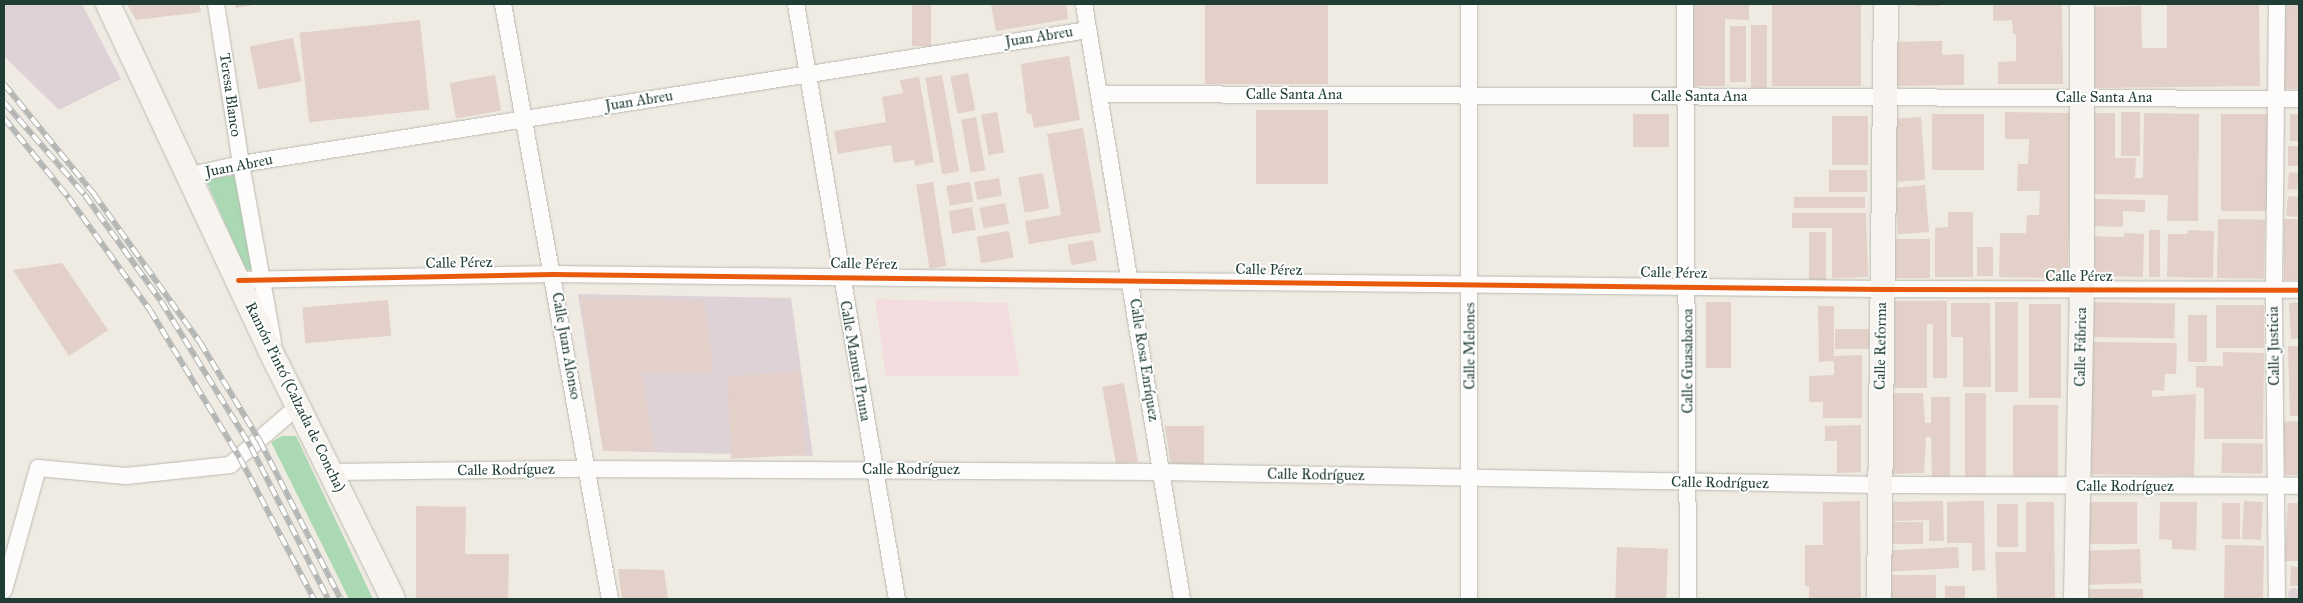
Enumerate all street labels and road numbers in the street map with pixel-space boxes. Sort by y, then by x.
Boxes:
street label: Juan Abreu [1004,23,1074,51]
street label: Teresa Blanco [215,52,245,138]
street label: Calle Santa Ana [1246,86,1342,104]
street label: Juan Abreu [604,87,674,115]
street label: Calle Santa Ana [1651,88,1747,106]
street label: Calle Santa Ana [2056,89,2152,107]
street label: Juan Abreu [204,151,274,181]
street label: Calle Pérez [425,253,493,273]
street label: Calle Pérez [830,254,898,274]
street label: Calle Pérez [1235,260,1303,280]
street label: Calle Pérez [1640,263,1708,283]
street label: Calle Pérez [2045,268,2113,286]
street label: Calle Juan Alonso [548,291,584,401]
street label: Calle Rosa Enríquez [1125,297,1163,423]
street label: Ramón Pintó (Calzada de Concha) [241,299,349,495]
street label: Calle Manuel Pruna [836,299,874,423]
street label: Calle Melones [1461,302,1479,390]
street label: Calle Reforma [1871,302,1891,390]
street label: Calle Justicia [2264,306,2284,386]
street label: Calle Fábrica [2071,307,2091,387]
street label: Calle Guasabacoa [1679,308,1697,414]
street label: Calle Rodríguez [457,460,555,480]
street label: Calle Rodríguez [862,461,960,479]
street label: Calle Rodríguez [1267,465,1365,485]
street label: Calle Rodríguez [1671,473,1769,493]
street label: Calle Rodríguez [2076,478,2174,496]

